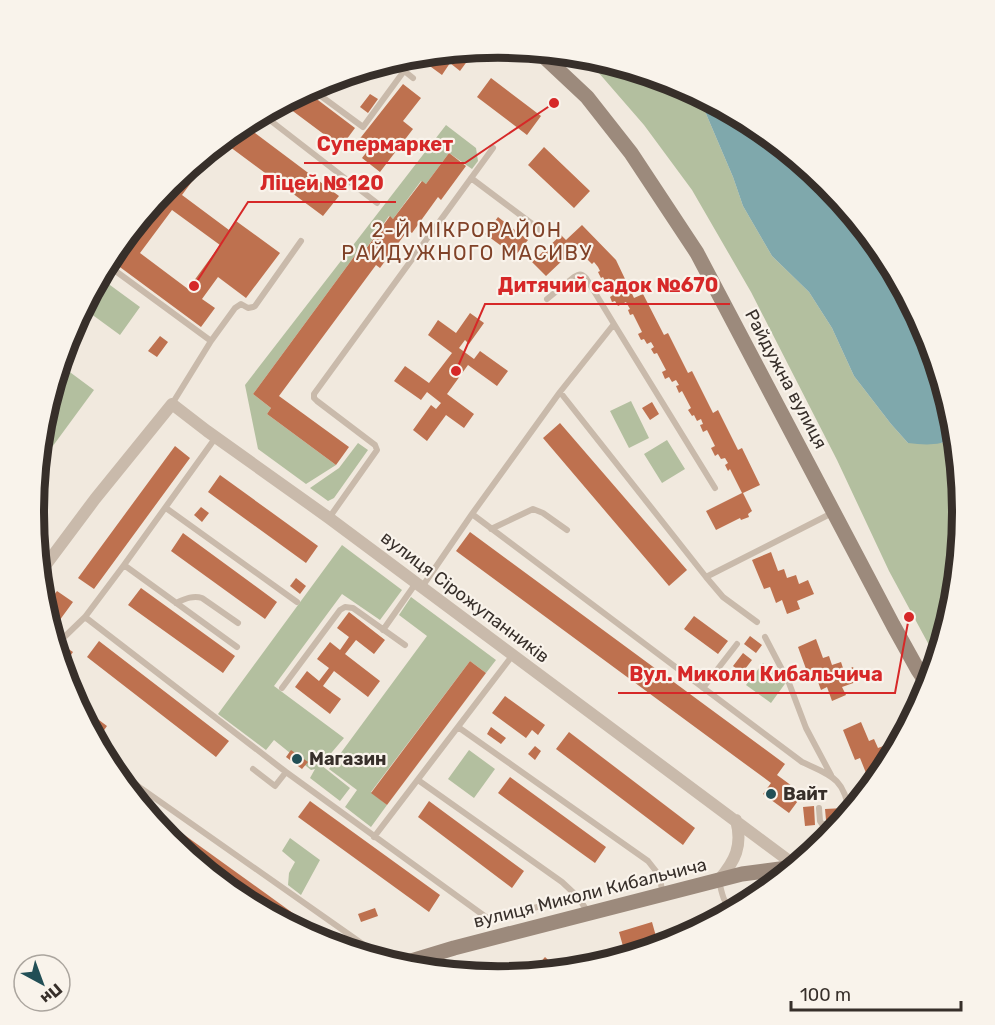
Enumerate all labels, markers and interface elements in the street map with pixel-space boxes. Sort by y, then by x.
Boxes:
callout: Супермаркет [304,125,465,163]
text: Супермаркет [317,132,453,156]
callout: Ліцей №120 [248,164,396,202]
text: Ліцей №120 [260,171,384,195]
district label: 2-Й МІКРОРАЙОН РАЙДУЖНОГО МАСИВУ [341,218,593,265]
callout: Дитячий садок №670 [485,266,730,304]
text: Дитячий садок №670 [498,273,718,297]
street label: Райдужна вулиця [740,306,832,452]
street label: вулиця Сірожупанників [376,526,554,668]
callout: Вул. Миколи Кибальчича [618,655,895,693]
text: Вул. Миколи Кибальчича [629,662,883,686]
place label: Магазин [309,748,386,770]
marker: Магазин [290,752,304,766]
place label: Вайт [783,783,828,805]
marker: Вайт [764,787,778,801]
street label: вулиця Миколи Кибальчича [471,853,709,933]
north arrow [12,953,72,1013]
scale bar [791,974,960,1012]
text: Пн [37,980,66,1008]
text: 100 m [800,984,851,1006]

